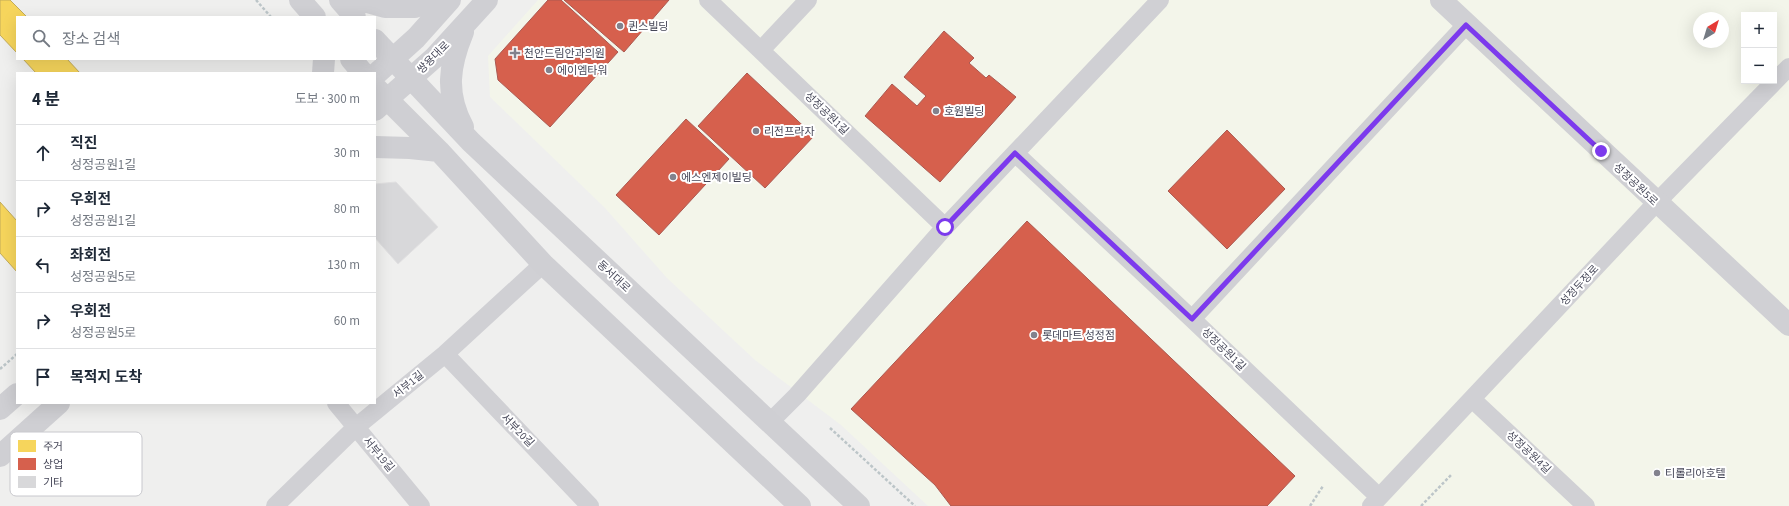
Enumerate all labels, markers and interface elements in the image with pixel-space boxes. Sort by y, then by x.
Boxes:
north arrow [1693,12,1729,48]
map controls [1741,12,1777,84]
button: + [1741,12,1777,48]
search box [16,16,376,60]
place label: 퀸스빌딩 [628,19,668,34]
marker: 퀸스빌딩 [615,21,625,31]
icon: search [30,27,52,49]
text: 장소 검색 [62,29,120,50]
street label: 쌍용대로 [414,38,453,77]
place label: 천안드림안과의원 [524,46,605,61]
marker: 천안드림안과의원 [509,47,521,59]
button: − [1741,48,1777,84]
place label: 에이엠타워 [557,63,608,78]
marker: 에이엠타워 [544,65,554,75]
text: 4 분 [32,88,60,112]
street label: 성정공원1길 [801,88,852,138]
text: 도보 · 300 m [295,90,360,108]
place label: 호원빌딩 [944,104,984,119]
marker: 호원빌딩 [931,106,941,116]
place label: 리전프라자 [764,124,815,139]
marker: 리전프라자 [751,126,761,136]
text: 직진 [70,133,98,154]
icon: ahead [32,142,54,164]
route end [1592,142,1610,160]
text: 30 m [334,144,360,162]
text: 성정공원1길 [70,156,136,174]
street label: 성정공원5로 [1610,160,1661,209]
place label: 에스엔제이빌딩 [681,170,752,185]
marker: 에스엔제이빌딩 [668,172,678,182]
text: 우회전 [70,189,111,210]
icon: right [32,198,54,220]
text: 80 m [334,200,360,218]
text: 성정공원1길 [70,212,136,230]
route start [936,218,954,236]
text: 좌회전 [70,245,111,266]
icon: left [32,254,54,276]
text: 130 m [327,256,360,274]
street label: 동서대로 [594,257,634,296]
street label: 성정두정로 [1557,262,1602,309]
text: 성정공원5로 [70,268,136,286]
text: 우회전 [70,301,111,322]
icon: right [32,310,54,332]
text: 60 m [334,312,360,330]
text: 성정공원5로 [70,324,136,342]
street label: 성정공원1길 [1198,324,1249,374]
place label: 롯데마트 성정점 [1042,328,1115,343]
marker: 롯데마트 성정점 [1029,330,1039,340]
icon: arrive [32,366,54,388]
text: 목적지 도착 [70,367,142,388]
street label: 서부1길 [390,367,427,401]
street label: 서부20길 [498,410,537,450]
street label: 성정공원4길 [1503,428,1554,477]
legend [10,432,142,496]
street label: 서부19길 [360,434,398,475]
text: 주거 [43,439,63,454]
text: 상업 [43,457,63,472]
place label: 티롤리아호텔 [1665,466,1726,481]
marker: 티롤리아호텔 [1652,468,1662,478]
text: 기타 [43,475,63,490]

